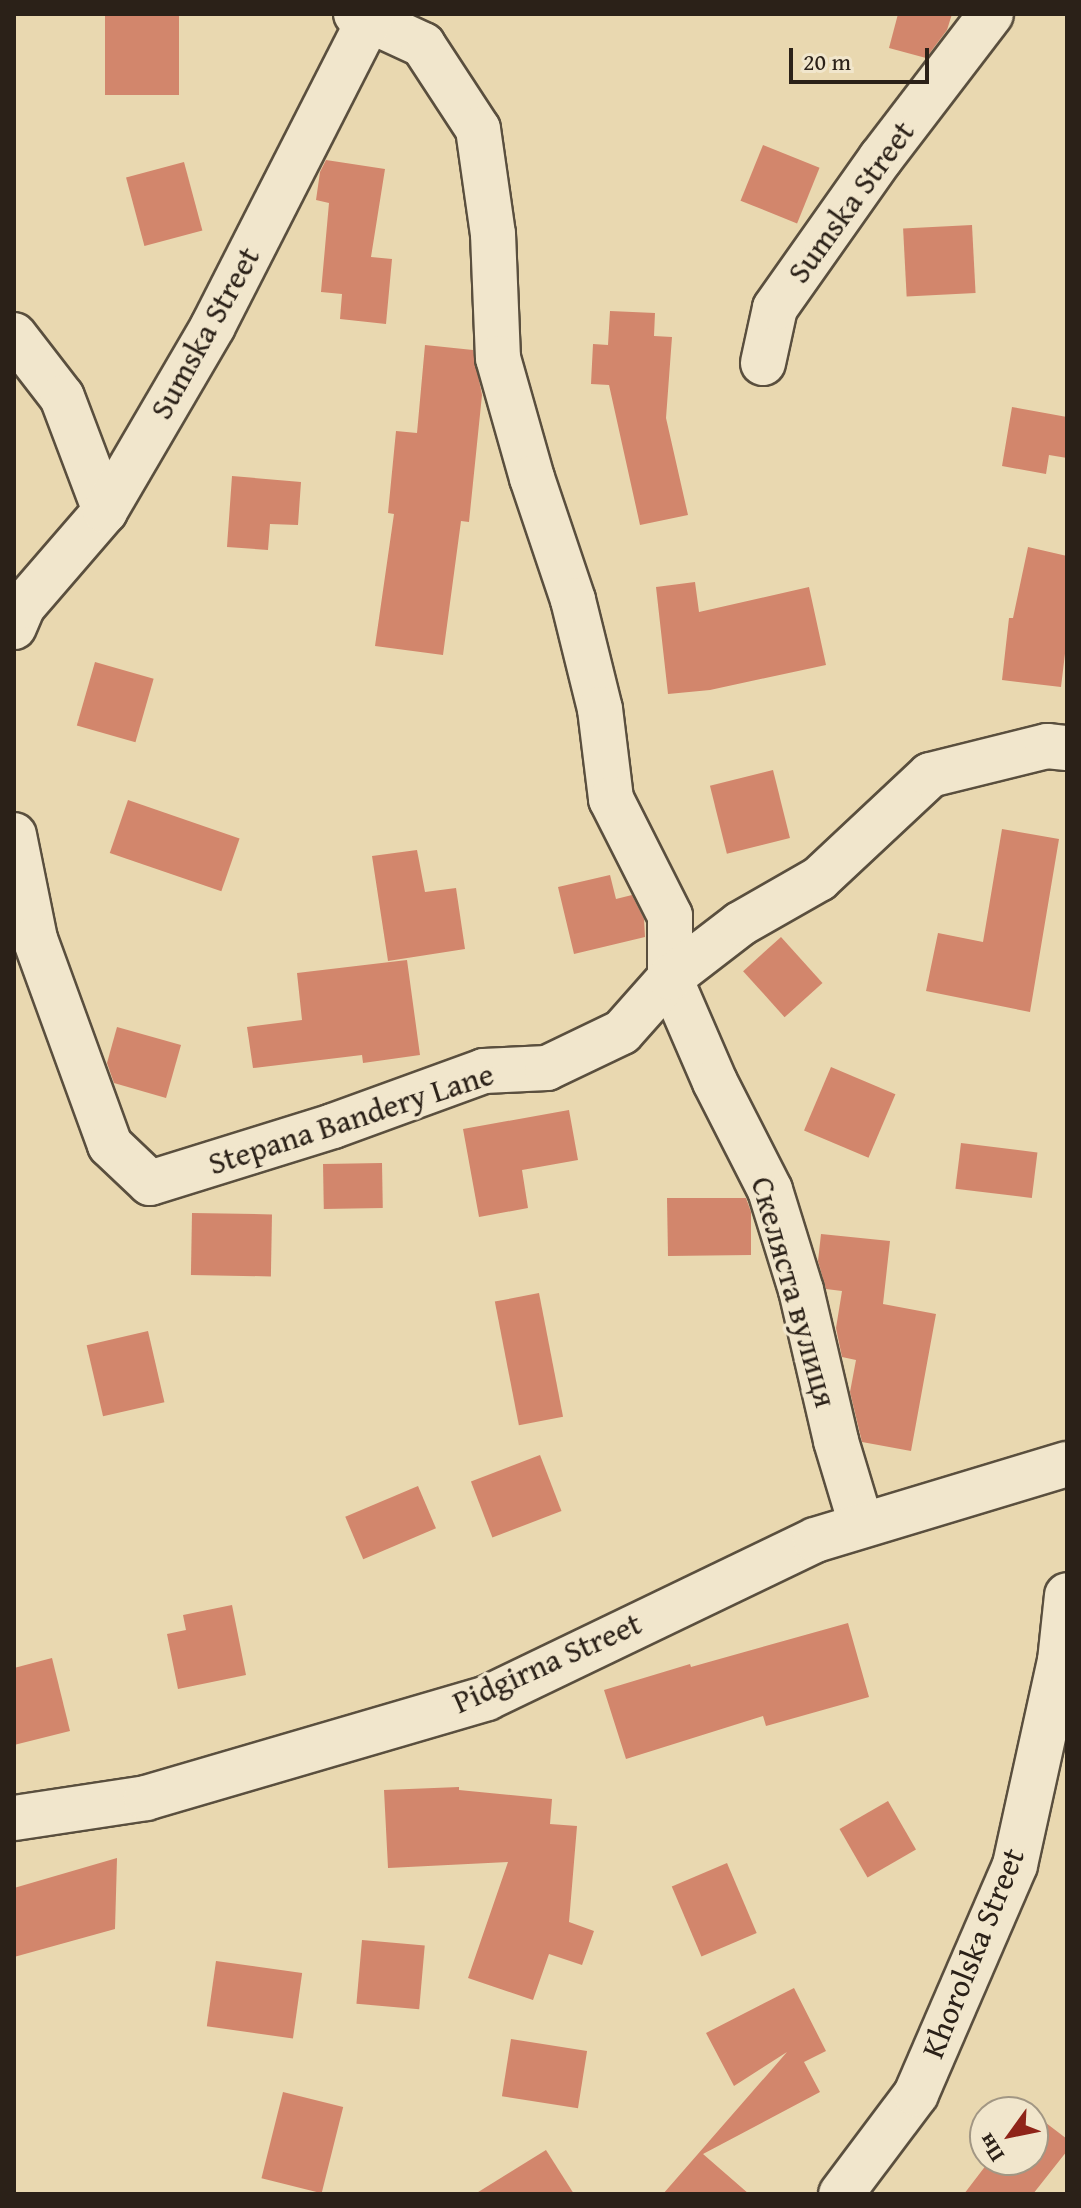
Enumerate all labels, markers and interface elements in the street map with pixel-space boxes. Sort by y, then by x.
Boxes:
scale bar [793,32,933,82]
text: 20 m [803,44,851,79]
street label: Sumska Street [779,113,923,291]
street label: Sumska Street [142,240,268,426]
street label: Stepana Bandery Lane [204,1055,498,1183]
street label: Скеляста вулиця [743,1172,845,1412]
street label: Pidgirna Street [447,1604,647,1722]
street label: Khorolska Street [913,1842,1033,2064]
north arrow [969,2096,1049,2176]
text: Пн [969,2127,1012,2169]

